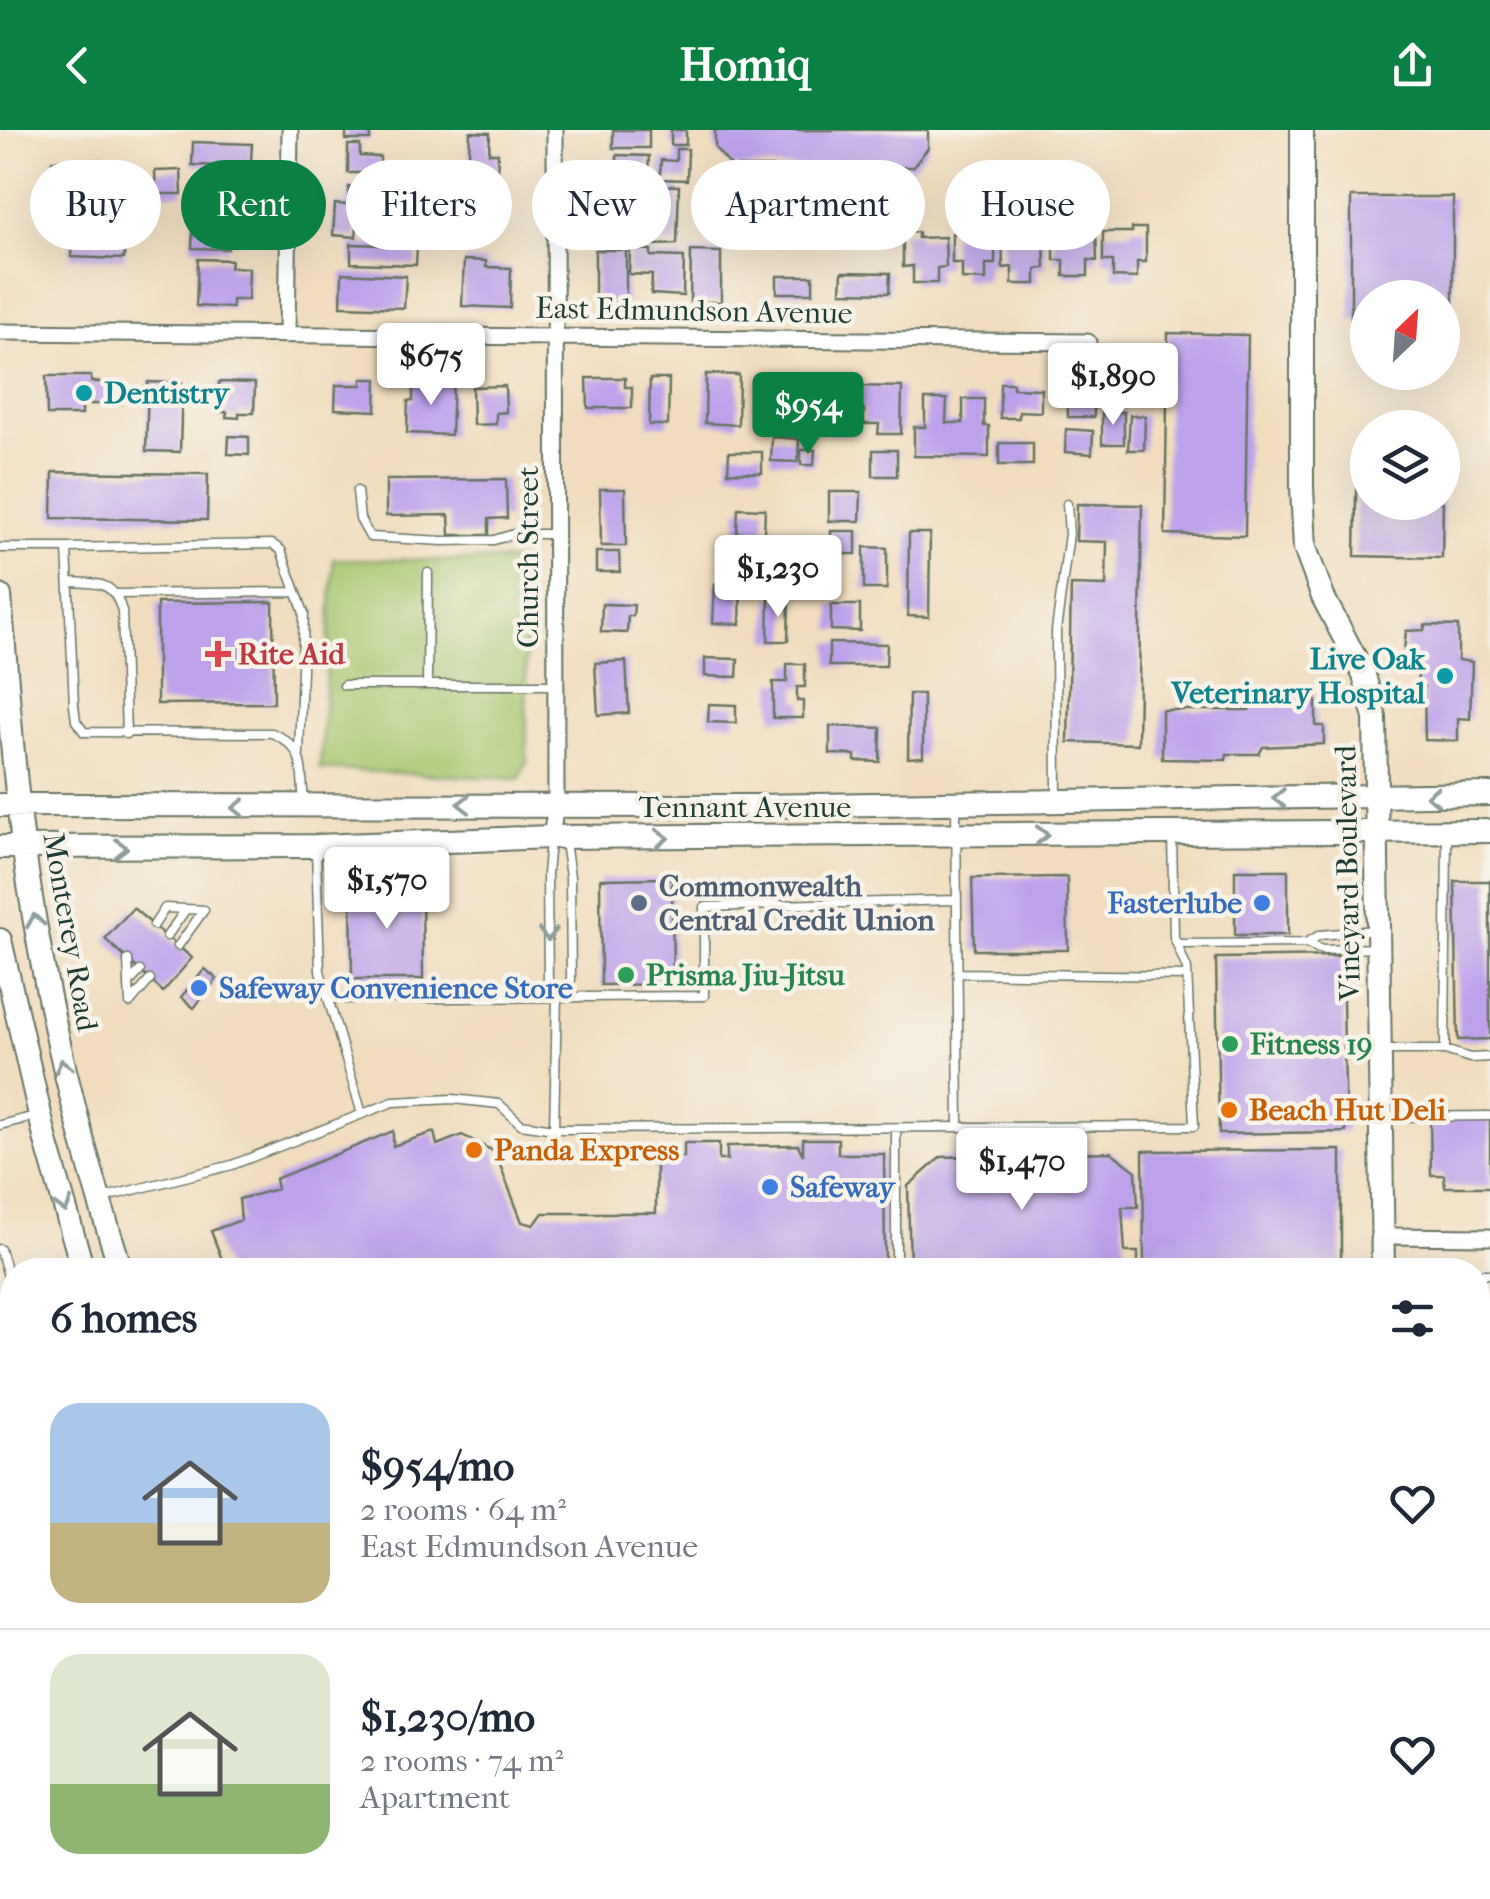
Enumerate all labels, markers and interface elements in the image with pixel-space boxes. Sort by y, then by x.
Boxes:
icon: back [50,38,105,93]
icon: share [1385,38,1440,93]
text: Homiq [679,39,811,92]
chip: Buy [30,160,161,250]
chip: Rent [181,160,326,250]
chip: Filters [346,160,512,250]
chip: New [532,160,671,250]
chip: Apartment [691,160,925,250]
chip: House [945,160,1110,250]
north arrow [1350,280,1460,390]
map controls [1350,280,1460,520]
street label: East Edmundson Avenue [535,291,853,331]
pin: $675 [372,323,490,408]
text: $675 [399,337,463,374]
pin: $1,890 [1032,343,1194,428]
text: $1,890 [1070,357,1156,394]
pin: $954 [749,372,867,457]
place label: Dentistry [104,376,231,411]
marker: Dentistry [73,382,95,404]
text: $954 [774,386,842,423]
button: layers [1350,410,1460,520]
street label: Church Street [511,466,546,648]
pin: $1,230 [697,535,859,620]
text: $1,230 [737,549,819,586]
place label: Rite Aid [238,637,346,672]
place label: Live Oak Veterinary Hospital [1170,642,1427,711]
marker: Rite Aid [207,643,229,665]
marker: Live Oak Veterinary Hospital [1434,665,1456,687]
street label: Vineyard Boulevard [1328,744,1368,1002]
one-way arrow [1425,785,1441,806]
one-way arrow [1270,787,1286,808]
street label: Tennant Avenue [639,790,851,825]
one-way arrow [455,793,470,815]
one-way arrow [230,797,246,819]
one-way arrow [1034,824,1050,845]
one-way arrow [654,827,670,849]
street label: Monterey Road [35,830,105,1035]
one-way arrow [114,837,130,859]
pin: $1,570 [306,847,468,932]
text: $1,570 [346,861,428,898]
place label: Commonwealth Central Credit Union [659,869,935,938]
place label: Fasterlube [1108,886,1242,921]
marker: Commonwealth Central Credit Union [628,892,650,914]
marker: Fasterlube [1251,892,1273,914]
one-way arrow [25,912,46,929]
one-way arrow [537,926,558,942]
place label: Prisma Jiu-Jitsu [646,958,846,993]
marker: Prisma Jiu-Jitsu [615,964,637,986]
place label: Safeway Convenience Store [219,971,573,1006]
marker: Safeway Convenience Store [188,977,210,999]
place label: Fitness 19 [1250,1027,1373,1062]
marker: Fitness 19 [1219,1033,1241,1055]
one-way arrow [54,1058,75,1075]
place label: Beach Hut Deli [1249,1093,1446,1128]
marker: Beach Hut Deli [1218,1099,1240,1121]
pin: $1,470 [941,1128,1103,1213]
place label: Panda Express [494,1133,679,1168]
marker: Panda Express [463,1139,485,1161]
text: $1,470 [978,1142,1066,1179]
place label: Safeway [790,1170,897,1205]
marker: Safeway [759,1176,781,1198]
one-way arrow [52,1197,73,1214]
icon: filters [1385,1291,1440,1346]
text: 6 homes [50,1294,197,1343]
text: $954/mo [360,1442,514,1491]
icon: home [130,1443,250,1563]
icon: heart [1385,1476,1440,1531]
text: 2 rooms · 64 m² [360,1491,566,1528]
text: East Edmundson Avenue [360,1528,698,1565]
text: $1,230/mo [360,1693,535,1742]
icon: home [130,1694,250,1814]
icon: heart [1385,1727,1440,1782]
text: 2 rooms · 74 m² [360,1742,564,1779]
text: Apartment [360,1779,510,1816]

